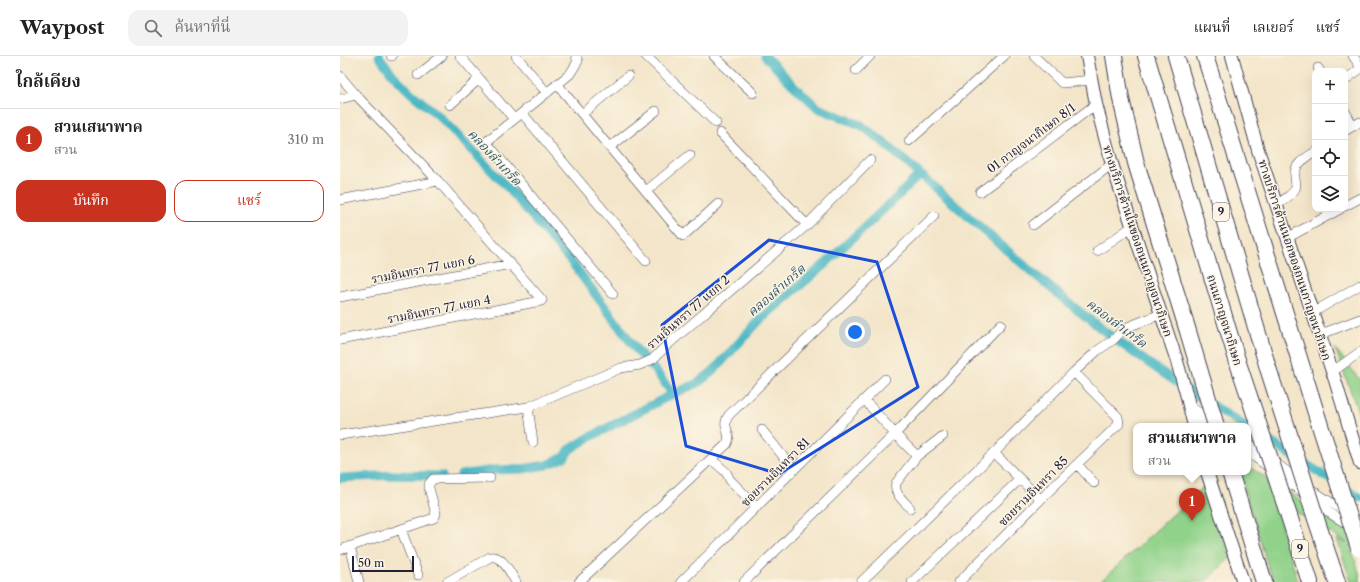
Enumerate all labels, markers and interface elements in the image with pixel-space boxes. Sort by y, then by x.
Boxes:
search box [128,10,408,46]
text: Waypost [20,16,104,39]
icon: search [142,17,164,39]
text: ค้นหาที่นี่ [174,17,230,36]
text: แผนที่ [1194,18,1230,36]
text: เลเยอร์ [1252,18,1294,36]
text: แชร์ [1316,18,1340,36]
map controls [1312,68,1348,212]
button: + [1312,68,1348,104]
text: ใกล้เคียง [16,71,81,91]
street label: 01 กาญจนาภิเษก 8/1 [984,100,1078,176]
button: − [1312,104,1348,140]
text: สวนเสนาพาค [54,117,143,136]
water label: คลองลำเกร็ด [465,125,526,189]
text: 1 [26,131,32,147]
text: 310 m [288,131,324,147]
button: locate [1312,140,1348,176]
text: สวน [54,141,77,157]
street label: ทางบริการด้านในของถนนกาญจนาภิเษก [1100,143,1177,339]
street label: ทางบริการด้านนอกของถนนกาญจนาภิเษก [1255,158,1335,362]
button: layers [1312,176,1348,212]
button: บันทึก [16,180,166,222]
button: แชร์ [174,180,324,222]
road number: 9 [1213,203,1229,221]
street label: รามอินทรา 77 แยก 6 [370,252,476,286]
water label: คลองลำเกร็ด [744,260,809,319]
street label: รามอินทรา 77 แยก 2 [643,272,733,352]
street label: ถนนกาญจนาภิเษก [1204,273,1246,367]
street label: รามอินทรา 77 แยก 4 [386,292,492,326]
water label: คลองลำเกร็ด [1084,295,1151,351]
your location [845,322,865,342]
popup [1133,423,1251,475]
text: สวนเสนาพาค [1148,428,1236,447]
street label: ซอยรามอินทรา 81 [737,434,813,510]
text: สวน [1148,452,1171,468]
street label: ซอยรามอินทรา 85 [995,453,1071,529]
pin: 1 [1179,488,1205,521]
road number: 9 [1292,540,1308,558]
scale bar [352,554,414,573]
text: 50 m [358,556,384,570]

